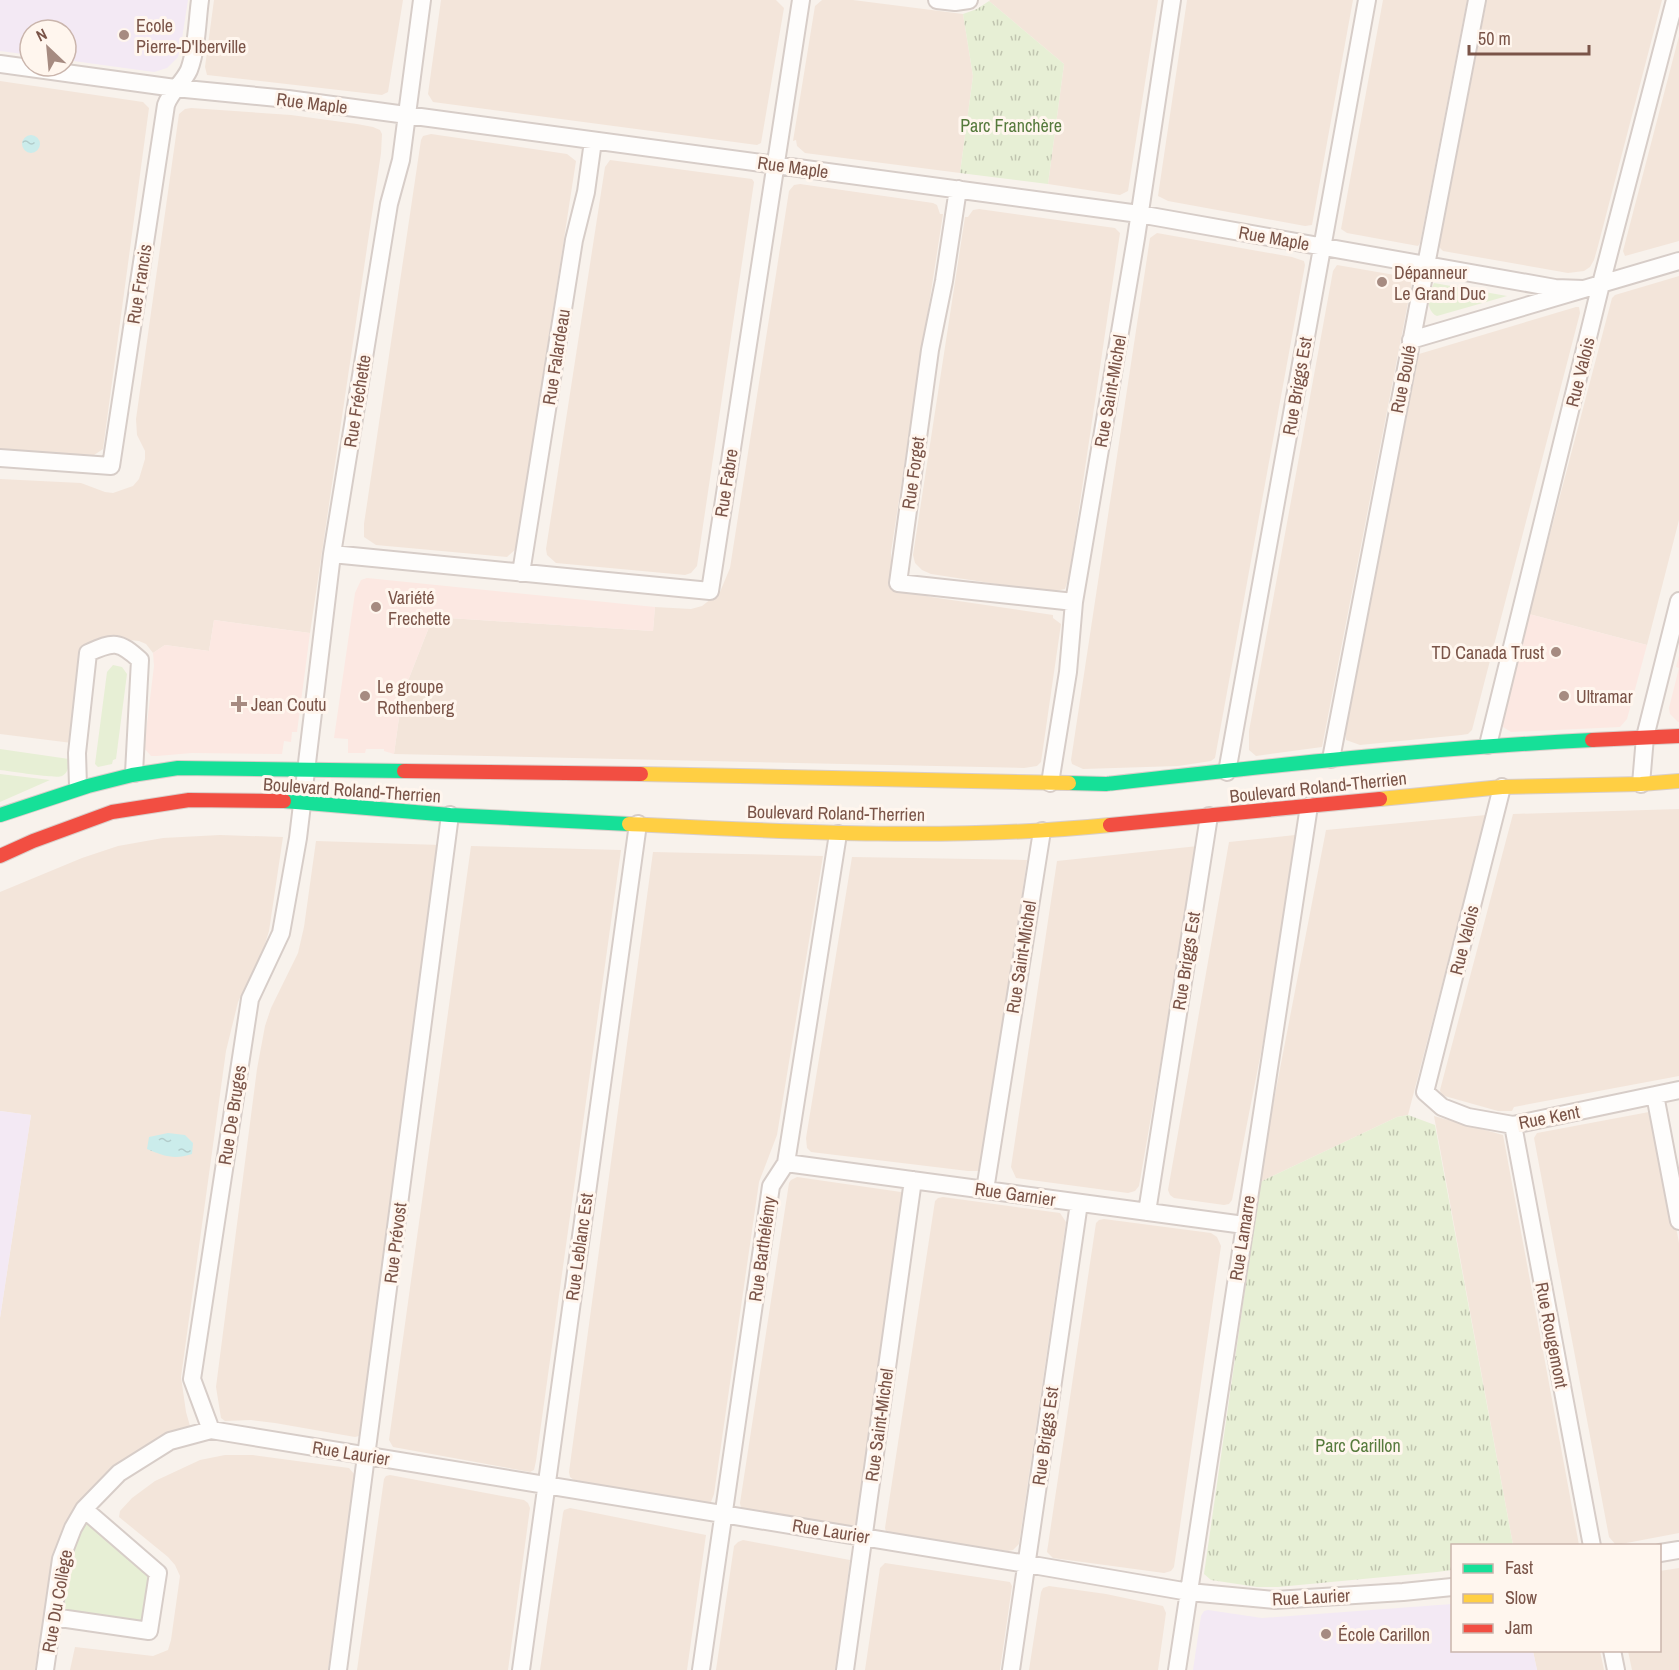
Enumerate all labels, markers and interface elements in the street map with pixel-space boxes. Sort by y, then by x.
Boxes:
place label: Ecole Pierre-D'Iberville [136,13,246,59]
north arrow [18,18,78,78]
scale bar [1469,18,1589,56]
text: N [32,23,51,46]
text: 50 m [1478,26,1511,51]
marker: Ecole Pierre-D'Iberville [117,28,131,42]
street label: Rue Maple [275,86,349,120]
park label: Parc Franchère [960,113,1062,138]
street label: Rue Maple [756,150,830,184]
street label: Rue Maple [1237,219,1311,257]
street label: Rue Francis [120,242,158,326]
place label: Dépanneur Le Grand Duc [1394,260,1486,306]
marker: Dépanneur Le Grand Duc [1375,275,1389,289]
street label: Rue Falardeau [536,307,576,407]
street label: Rue Saint-Michel [1088,333,1132,449]
street label: Rue Valois [1559,334,1601,410]
street label: Rue Briggs Est [1276,335,1318,437]
street label: Rue Boulé [1384,343,1422,415]
street label: Rue Fréchette [337,353,377,449]
street label: Rue Forget [896,435,930,511]
street label: Rue Fabre [708,447,744,519]
place label: Variété Frechette [388,585,450,631]
marker: Variété Frechette [369,600,383,614]
place label: TD Canada Trust [1432,640,1544,665]
marker: TD Canada Trust [1549,645,1563,659]
place label: Le groupe Rothenberg [377,674,455,720]
place label: Ultramar [1576,684,1633,709]
marker: Le groupe Rothenberg [358,689,372,703]
marker: Ultramar [1557,689,1571,703]
place label: Jean Coutu [251,692,327,717]
marker: Jean Coutu [232,697,246,711]
street label: Boulevard Roland-Therrien [1228,765,1408,809]
street label: Boulevard Roland-Therrien [262,771,442,809]
street label: Boulevard Roland-Therrien [747,799,925,827]
street label: Rue Saint-Michel [1000,899,1042,1015]
street label: Rue Valois [1443,902,1485,978]
street label: Rue Briggs Est [1166,910,1206,1012]
street label: Rue De Bruges [212,1063,252,1167]
street label: Rue Kent [1516,1099,1582,1135]
street label: Rue Garnier [973,1176,1057,1212]
street label: Rue Leblanc Est [559,1192,599,1302]
street label: Rue Barthélémy [742,1194,782,1303]
street label: Rue Lamarre [1223,1194,1261,1282]
street label: Rue Prévost [378,1201,412,1285]
street label: Rue Rougemont [1529,1280,1575,1390]
street label: Rue Saint-Michel [859,1367,899,1483]
street label: Rue Briggs Est [1026,1385,1064,1487]
park label: Parc Carillon [1315,1433,1401,1458]
street label: Rue Laurier [311,1435,392,1471]
street label: Rue Laurier [791,1513,872,1549]
legend [1451,1544,1661,1652]
street label: Rue Du Collège [36,1548,78,1654]
text: Fast [1505,1555,1533,1580]
street label: Rue Laurier [1271,1582,1351,1612]
text: Slow [1505,1585,1537,1610]
text: Jam [1505,1615,1533,1640]
place label: École Carillon [1338,1622,1430,1647]
marker: École Carillon [1319,1627,1333,1641]

